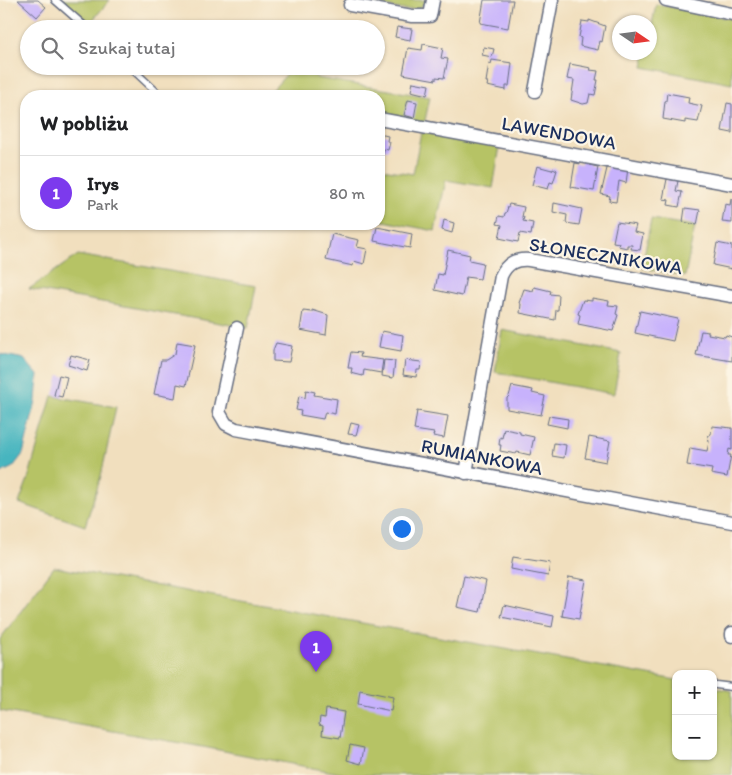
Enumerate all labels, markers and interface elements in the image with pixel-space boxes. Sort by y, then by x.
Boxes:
north arrow [612,15,657,60]
search box [20,20,385,75]
icon: search [38,34,66,62]
text: Szukaj tutaj [78,36,175,59]
text: W pobliżu [40,110,128,135]
street label: LAWENDOWA [500,112,618,154]
text: Irys [87,172,119,195]
text: 1 [52,184,60,203]
text: 80 m [329,184,365,203]
text: Park [87,195,118,214]
street label: SŁONECZNIKOWA [528,233,684,279]
street label: RUMIANKOWA [419,434,545,480]
your location [389,516,415,542]
pin: 1 [300,631,332,672]
map controls [672,670,717,760]
button: + [672,670,717,715]
button: − [672,715,717,760]

